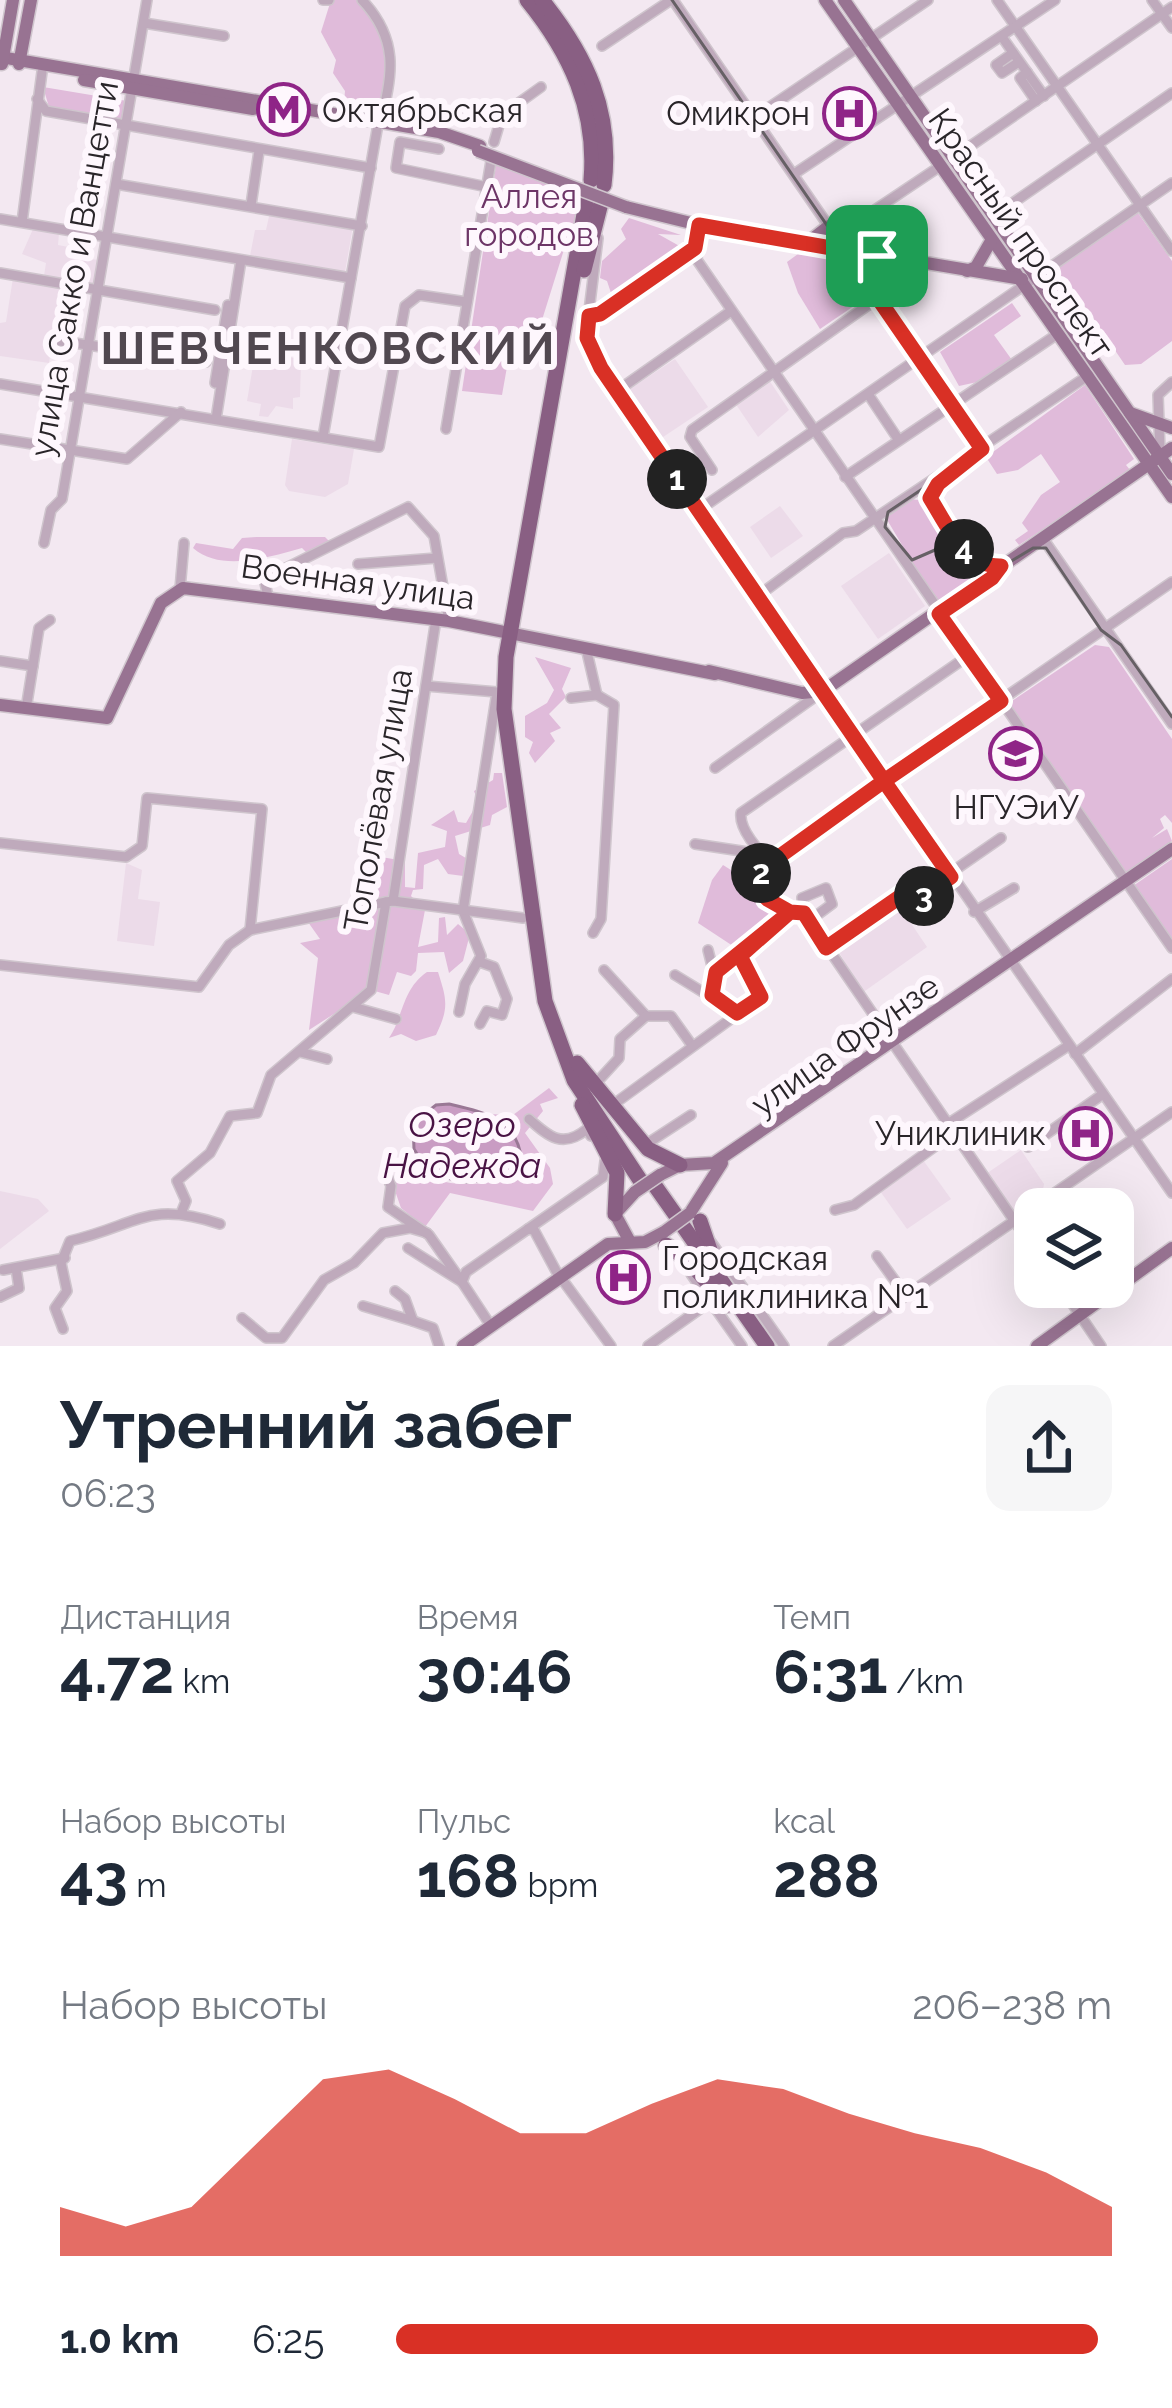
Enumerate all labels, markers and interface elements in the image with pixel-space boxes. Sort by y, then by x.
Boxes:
street label: улица Сакко и Ванцетти [22,78,126,460]
metro station icon: Октябрьская [255,82,311,138]
hospital icon: Омикрон [821,85,877,141]
place label: Октябрьская [322,91,523,130]
place label: Омикрон [666,94,810,133]
street label: Красный проспект [920,101,1122,365]
park label: Аллея городов [464,177,594,254]
pin [826,205,928,307]
icon: arrive [844,223,910,289]
district label: ШЕВЧЕНКОВСКИЙ [100,322,558,375]
pin: 1 [647,449,707,509]
text: 1 [669,459,685,498]
pin: 4 [934,519,994,579]
text: 4 [955,529,973,568]
street label: Военная улица [239,546,477,618]
street label: Тополёвая улица [336,666,420,934]
school or university icon: НГУЭиУ [988,725,1044,781]
place label: НГУЭиУ [953,788,1079,827]
pin: 2 [731,843,791,903]
text: 2 [752,853,770,892]
pin: 3 [894,866,954,926]
text: 3 [915,876,933,915]
street label: улица Фрунзе [744,966,946,1124]
water label: Озеро Надежда [383,1103,541,1186]
hospital icon: Униклиник [1057,1105,1113,1161]
place label: Униклиник [875,1114,1046,1153]
map controls [1014,1188,1134,1308]
button: layers [1014,1188,1134,1308]
place label: Городская поликлиника №1 [662,1239,928,1316]
hospital icon: Городская поликлиника №1 [595,1249,651,1305]
button: share [986,1385,1112,1511]
text: Утренний забег [60,1386,572,1463]
text: 06:23 [60,1470,156,1516]
text: Дистанция [60,1598,231,1637]
text: Время [417,1598,519,1637]
text: Темп [773,1598,851,1637]
text: 4.72 [60,1637,174,1707]
text: 30:46 [417,1637,572,1707]
text: 6:31 [773,1637,888,1707]
text: km [174,1662,230,1701]
text: /km [888,1662,964,1701]
text: Набор высоты [60,1802,286,1841]
text: Пульс [417,1802,511,1841]
text: kcal [773,1802,835,1841]
text: 43 [60,1841,128,1911]
text: 168 [417,1841,519,1911]
text: 288 [773,1841,880,1911]
text: m [128,1866,167,1905]
text: bpm [519,1866,598,1905]
text: Набор высоты [60,1982,328,2028]
text: 206–238 m [912,1982,1112,2028]
text: 1.0 km [60,2316,179,2362]
text: 6:25 [252,2316,324,2362]

